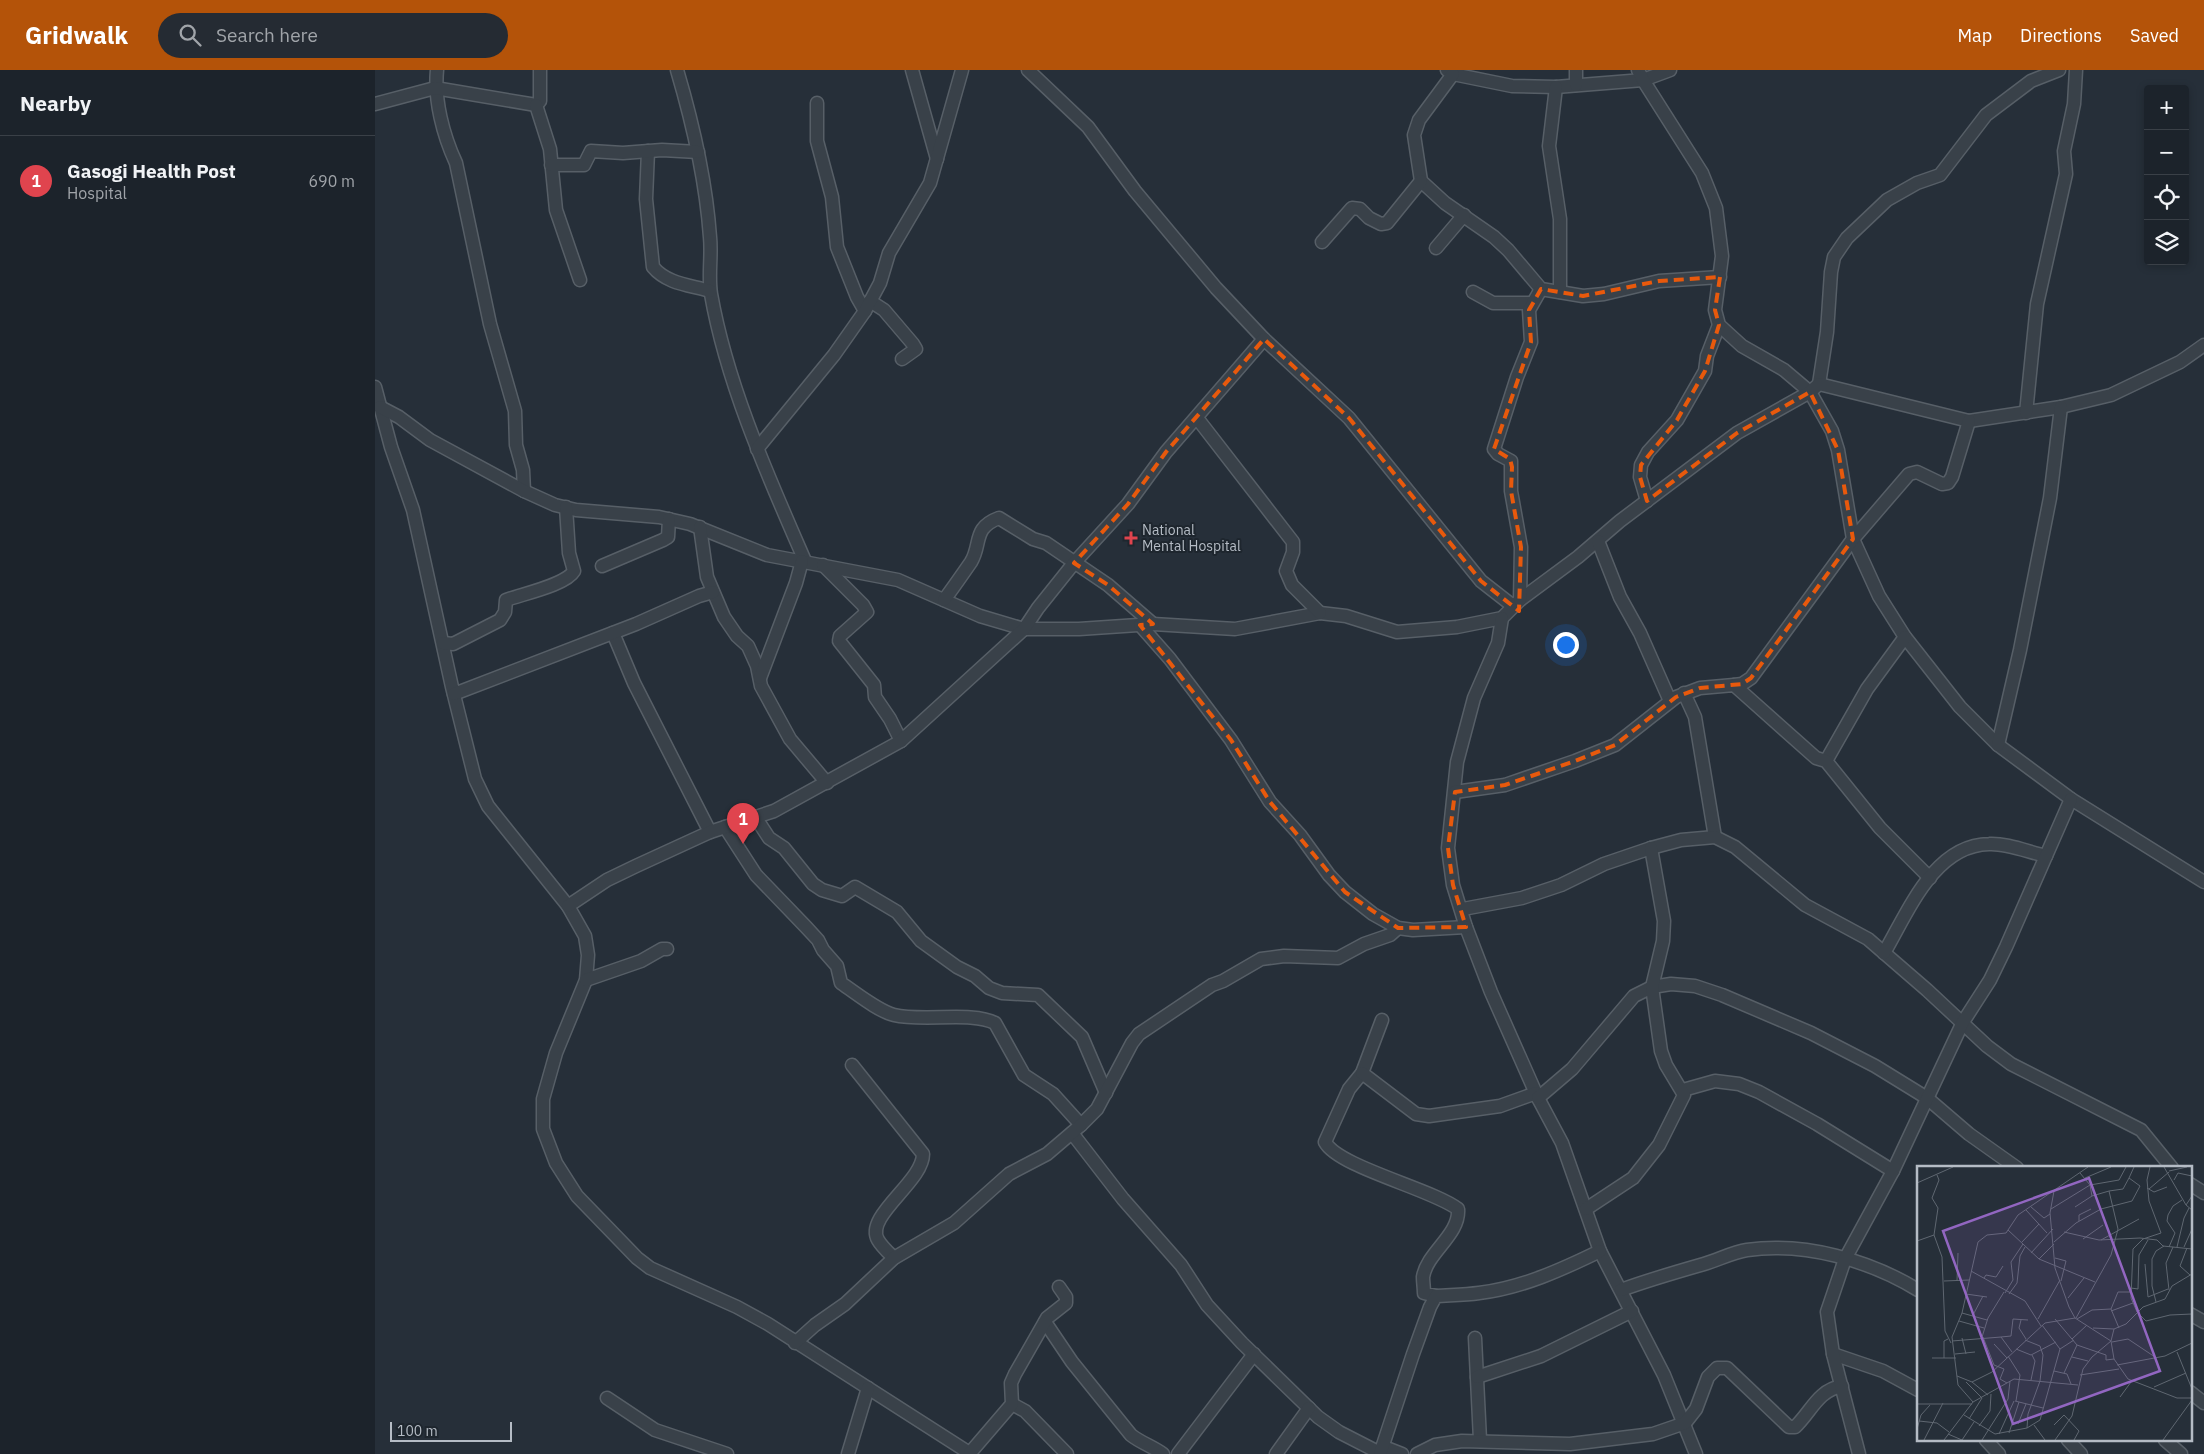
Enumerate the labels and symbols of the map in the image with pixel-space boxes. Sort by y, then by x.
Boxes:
place label: National Mental Hospital [1142,521,1241,555]
marker: National Mental Hospital [1124,531,1138,545]
your location [1553,632,1579,658]
pin: 1 [727,803,759,844]
inset map [1917,1166,2191,1442]
scale bar [390,1419,513,1442]

